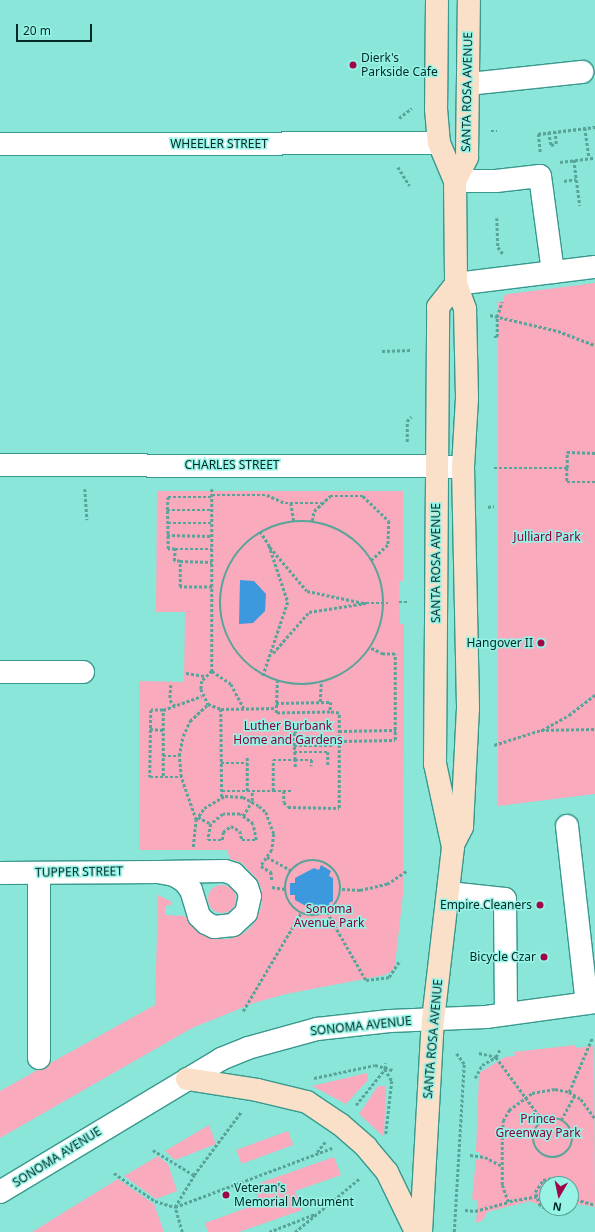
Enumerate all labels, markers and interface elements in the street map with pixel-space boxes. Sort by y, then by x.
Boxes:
scale bar [18,16,94,42]
text: 20 m [23,22,51,39]
street label: SANTA ROSA AVENUE [459,32,475,152]
place label: Dierk's Parkside Cafe [361,51,438,79]
marker: Dierk's Parkside Cafe [348,60,358,70]
street label: WHEELER STREET [170,137,268,151]
street label: CHARLES STREET [184,458,280,472]
street label: SANTA ROSA AVENUE [429,503,443,623]
park label: Julliard Park [513,530,581,544]
place label: Hangover II [466,636,533,650]
marker: Hangover II [536,638,546,648]
park label: Luther Burbank Home and Gardens [233,719,343,747]
street label: TUPPER STREET [35,864,123,880]
place label: Empire Cleaners [440,898,532,912]
marker: Empire Cleaners [535,900,545,910]
park label: Sonoma Avenue Park [294,902,364,930]
place label: Bicycle Czar [470,950,536,964]
marker: Bicycle Czar [539,952,549,962]
street label: SANTA ROSA AVENUE [421,979,445,1099]
street label: SONOMA AVENUE [310,1014,412,1038]
park label: Prince Greenway Park [495,1112,581,1140]
street label: SONOMA AVENUE [10,1124,104,1190]
north arrow [539,1176,579,1216]
place label: Veteran's Memorial Monument [234,1181,354,1209]
marker: Veteran's Memorial Monument [221,1190,231,1200]
text: N [552,1199,563,1215]

